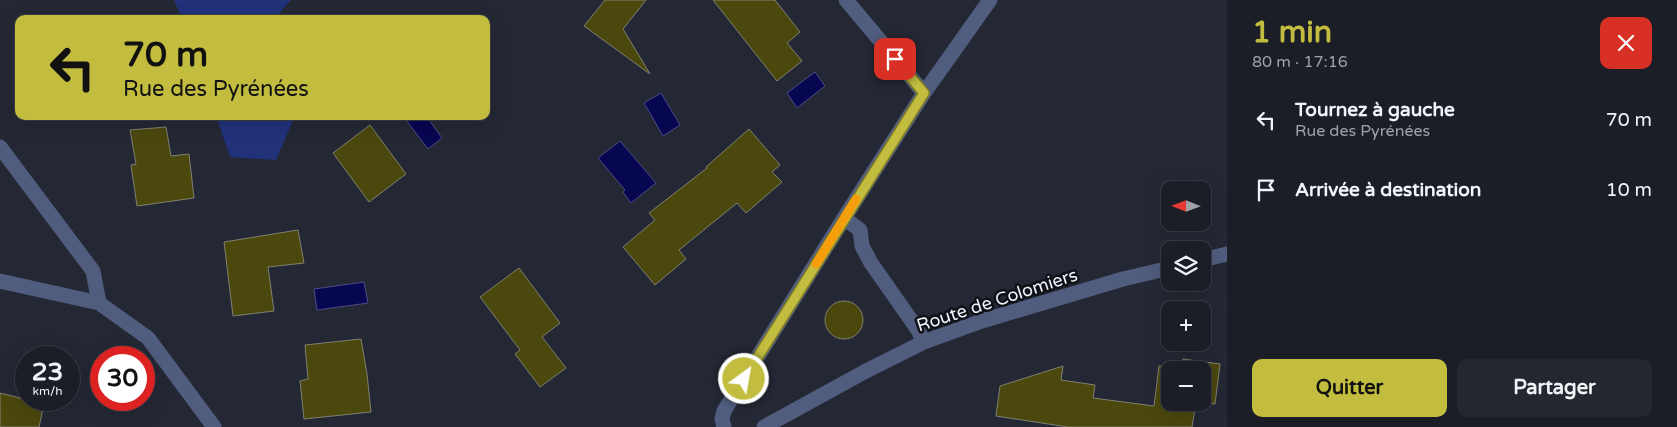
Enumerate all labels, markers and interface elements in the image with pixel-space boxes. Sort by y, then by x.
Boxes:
text: 1 min [1252,14,1332,51]
button: close [1600,17,1652,69]
text: 70 m [123,34,208,76]
icon: left [40,35,105,100]
pin [874,38,916,80]
icon: arrive [881,45,909,73]
text: 80 m · 17:16 [1252,52,1348,72]
text: Rue des Pyrénées [123,76,309,102]
text: Tournez à gauche [1295,99,1455,121]
icon: left [1252,106,1280,134]
text: 70 m [1606,109,1652,131]
text: Rue des Pyrénées [1295,121,1430,141]
icon: arrive [1252,176,1280,204]
text: Arrivée à destination [1295,179,1481,201]
text: 10 m [1606,179,1652,201]
north arrow [1161,181,1211,231]
map controls [1161,181,1211,411]
button: layers [1161,241,1211,291]
street label: Route de Colomiers [914,264,1080,336]
button: + [1161,301,1211,351]
speed limit sign: 30 [90,346,155,411]
position arrow [717,352,769,404]
text: 23 [32,357,63,387]
button: Quitter [1252,359,1447,417]
button: Partager [1457,359,1652,417]
button: − [1161,361,1211,411]
text: km/h [32,384,63,398]

